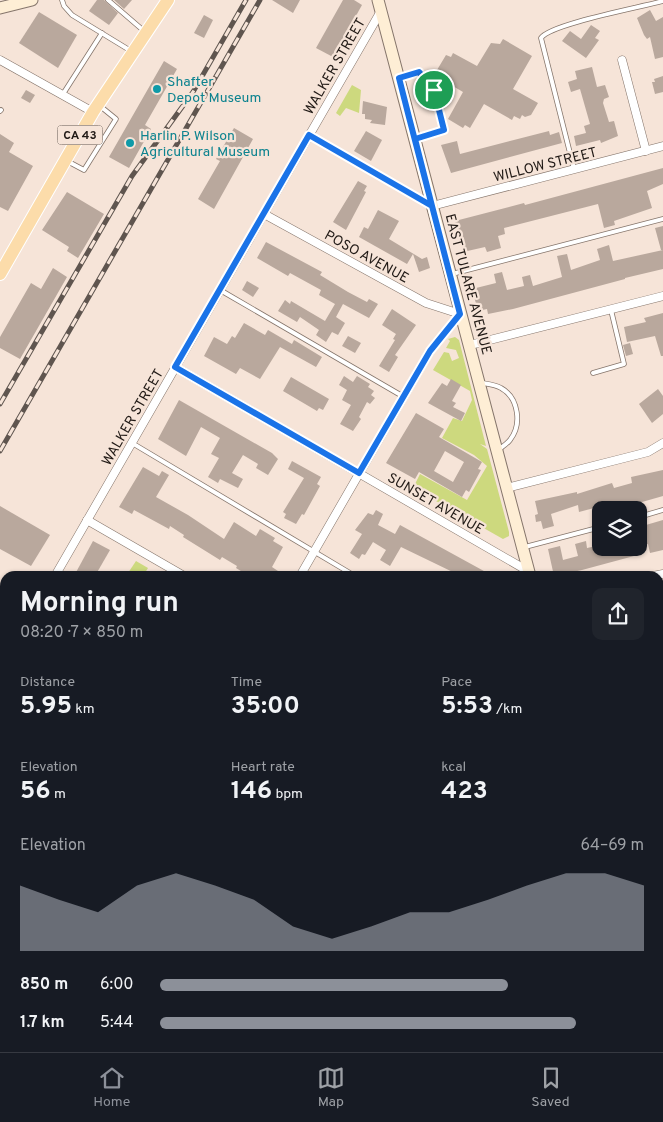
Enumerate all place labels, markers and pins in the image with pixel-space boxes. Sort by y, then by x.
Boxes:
pin [413,69,455,111]
place label: Shafter Depot Museum [167,74,261,107]
marker: Shafter Depot Museum [151,83,163,95]
place label: Harlin P. Wilson Agricultural Museum [140,128,270,161]
marker: Harlin P. Wilson Agricultural Museum [124,137,136,149]

